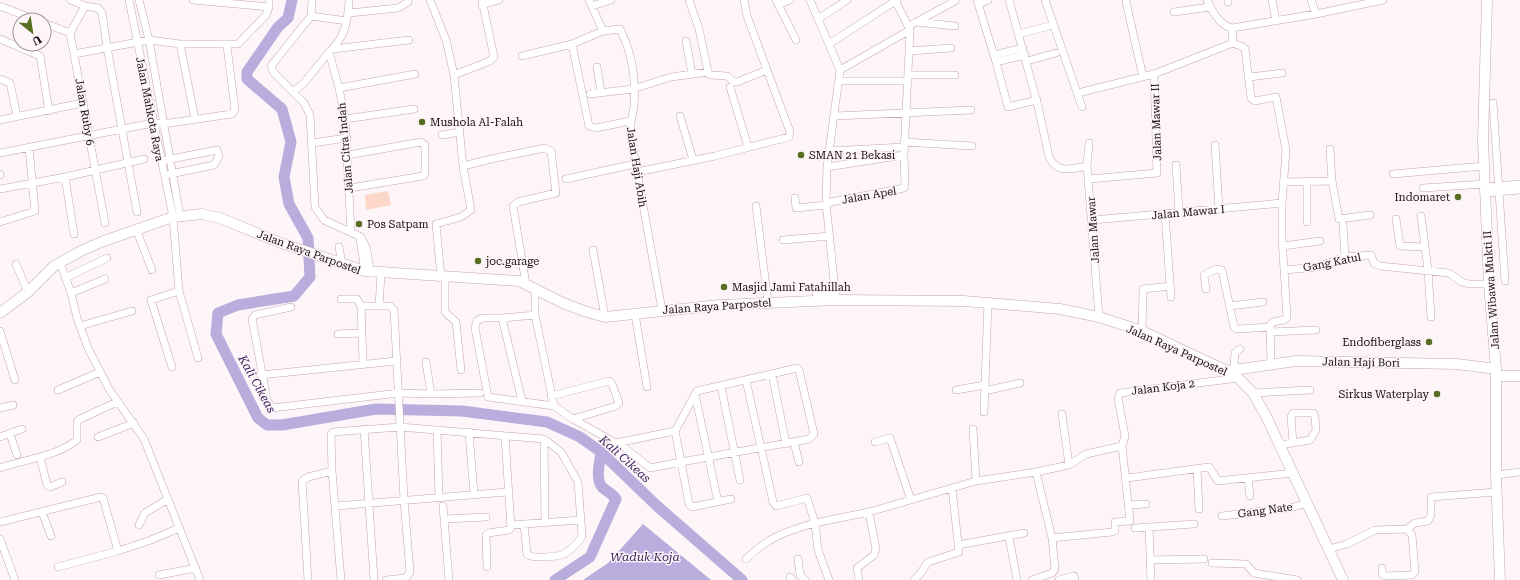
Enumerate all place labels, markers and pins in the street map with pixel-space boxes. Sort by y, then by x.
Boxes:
place label: Mushola Al-Falah [430,116,523,129]
marker: Mushola Al-Falah [417,117,427,127]
place label: SMAN 21 Bekasi [809,149,896,162]
marker: SMAN 21 Bekasi [796,150,806,160]
place label: Indomaret [1394,191,1450,204]
marker: Indomaret [1453,192,1463,202]
place label: Pos Satpam [367,218,429,231]
marker: Pos Satpam [354,219,364,229]
place label: joc.garage [485,255,539,268]
marker: joc.garage [473,256,483,266]
place label: Masjid Jami Fatahillah [732,281,851,294]
marker: Masjid Jami Fatahillah [719,282,729,292]
place label: Endofiberglass [1342,336,1421,349]
marker: Endofiberglass [1424,337,1434,347]
place label: Sirkus Waterplay [1338,388,1429,401]
marker: Sirkus Waterplay [1432,389,1442,399]

